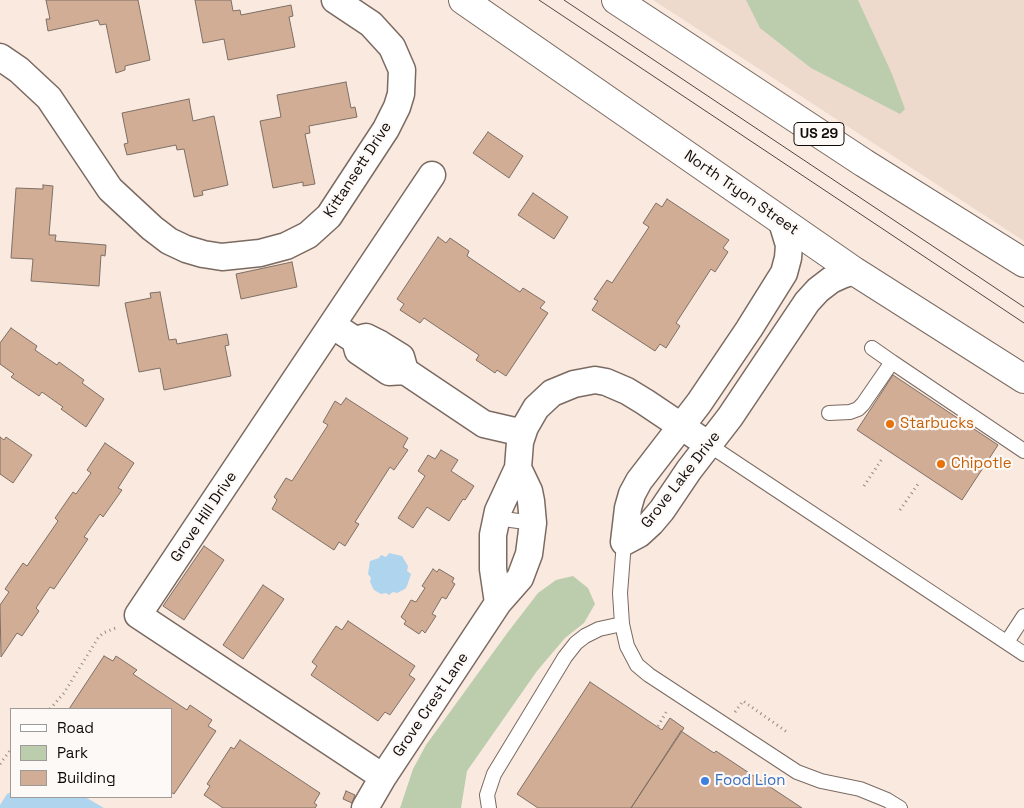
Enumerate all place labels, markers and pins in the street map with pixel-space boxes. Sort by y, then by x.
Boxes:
place label: Starbucks [900,415,974,433]
marker: Starbucks [884,418,896,430]
place label: Chipotle [951,455,1012,473]
marker: Chipotle [935,458,947,470]
place label: Food Lion [715,772,785,790]
marker: Food Lion [699,775,711,787]

